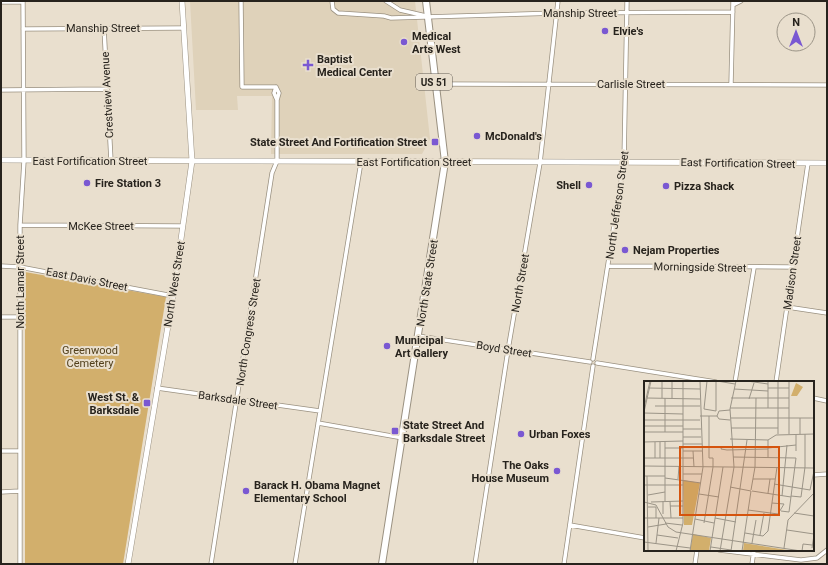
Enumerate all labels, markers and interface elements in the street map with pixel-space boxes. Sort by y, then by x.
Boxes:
street label: Manship Street [543,7,617,20]
north arrow [776,12,816,52]
text: N [792,16,800,29]
street label: Manship Street [66,22,140,35]
place label: Elvie's [613,25,644,38]
marker: Elvie's [600,26,610,36]
place label: Medical Arts West [412,30,461,56]
marker: Medical Arts West [399,37,409,47]
street label: Crestview Avenue [99,51,116,139]
place label: Baptist Medical Center [317,53,392,79]
marker: Baptist Medical Center [302,59,314,71]
road number: US 51 [416,74,452,90]
street label: Carlisle Street [597,78,665,91]
place label: McDonald's [485,130,542,143]
marker: McDonald's [472,131,482,141]
place label: State Street And Fortification Street [250,136,427,149]
marker: State Street And Fortification Street [430,137,440,147]
street label: North Jefferson Street [603,150,632,260]
street label: East Fortification Street [33,155,148,168]
street label: East Fortification Street [357,156,472,169]
street label: East Fortification Street [680,156,796,171]
place label: Fire Station 3 [95,177,161,190]
marker: Fire Station 3 [82,178,92,188]
place label: Shell [556,179,581,192]
marker: Shell [584,180,594,190]
place label: Pizza Shack [674,180,734,193]
marker: Pizza Shack [661,181,671,191]
street label: McKee Street [68,220,134,233]
street label: North Lamar Street [14,235,27,329]
street label: Madison Street [781,235,804,311]
street label: North State Street [414,238,441,327]
street label: North West Street [161,240,188,328]
place label: Nejam Properties [633,244,720,257]
marker: Nejam Properties [620,245,630,255]
street label: North Street [509,252,532,314]
street label: Morningside Street [654,260,747,275]
street label: East Davis Street [45,265,129,294]
street label: North Congress Street [234,277,263,387]
place label: Municipal Art Gallery [395,334,448,360]
street label: Boyd Street [475,339,533,360]
marker: Municipal Art Gallery [382,341,392,351]
park label: Greenwood Cemetery [62,344,118,370]
inset map [644,381,814,551]
street label: Barksdale Street [197,388,279,413]
place label: West St. & Barksdale [88,391,140,417]
marker: West St. & Barksdale [142,398,152,408]
place label: State Street And Barksdale Street [403,419,485,445]
marker: State Street And Barksdale Street [390,426,400,436]
place label: Urban Foxes [529,428,591,441]
marker: Urban Foxes [516,429,526,439]
place label: The Oaks House Museum [471,459,549,485]
marker: The Oaks House Museum [552,466,562,476]
place label: Barack H. Obama Magnet Elementary School [254,479,380,505]
marker: Barack H. Obama Magnet Elementary School [241,486,251,496]

